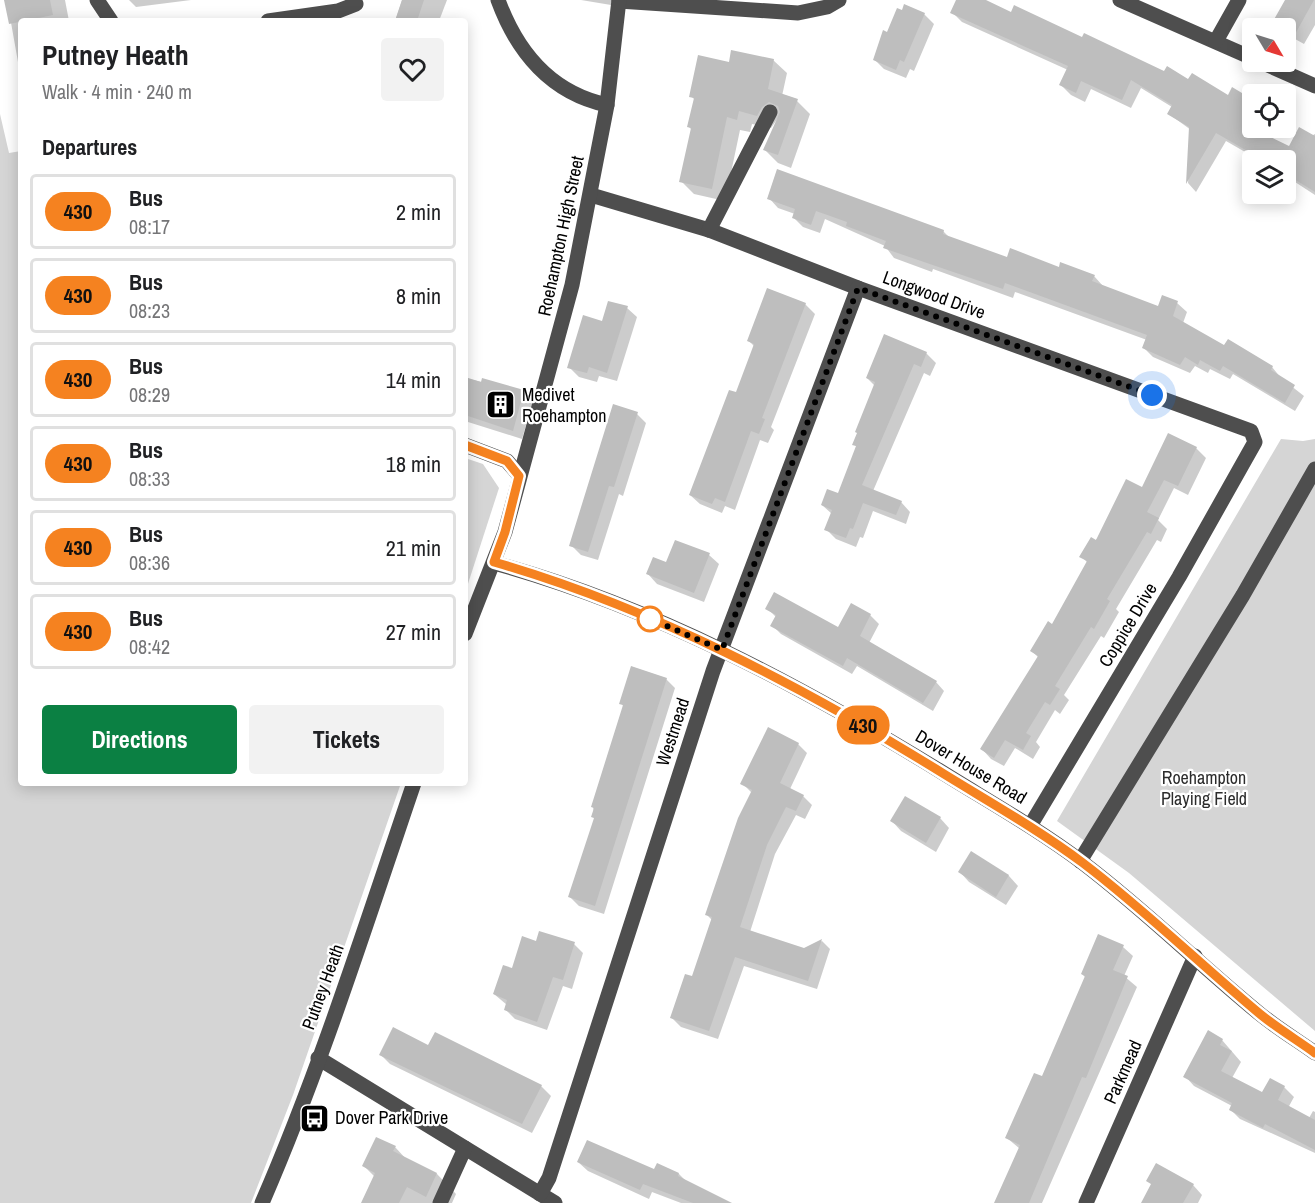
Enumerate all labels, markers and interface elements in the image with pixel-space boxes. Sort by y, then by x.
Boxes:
north arrow [1242,18,1296,72]
map controls [1242,18,1296,204]
text: Putney Heath [42,36,189,74]
button: heart [381,38,444,101]
text: Walk · 4 min · 240 m [42,78,192,105]
button: locate [1242,84,1296,138]
text: Departures [42,132,137,162]
button: layers [1242,150,1296,204]
street label: Roehampton High Street [531,153,590,318]
text: Bus [129,183,163,213]
text: 430 [64,197,92,226]
text: 2 min [396,197,441,227]
text: 08:17 [129,213,170,240]
street label: Longwood Drive [879,264,989,325]
text: Bus [129,267,163,297]
text: 430 [64,281,92,310]
text: 8 min [396,281,441,311]
text: 08:23 [129,297,170,324]
text: Bus [129,351,163,381]
text: 430 [64,365,92,394]
text: 14 min [386,365,441,395]
your location [1137,380,1167,410]
text: 08:29 [129,381,170,408]
place label: Medivet Roehampton [522,382,607,428]
building icon: Medivet Roehampton [485,389,517,421]
text: Bus [129,435,163,465]
text: 430 [64,449,92,478]
text: 18 min [386,449,441,479]
text: 08:33 [129,465,170,492]
text: Bus [129,519,163,549]
text: 430 [64,533,92,562]
text: 21 min [386,533,441,563]
text: 08:36 [129,549,170,576]
street label: Coppice Drive [1093,578,1163,672]
text: Bus [129,603,163,633]
unlabelled marker [637,606,663,632]
text: 430 [64,617,92,646]
text: 27 min [386,617,441,647]
text: 08:42 [129,633,170,660]
street label: Westmead [650,695,695,769]
button: Directions [42,705,237,774]
button: Tickets [249,705,444,774]
line badge: 430 [828,706,898,744]
text: 430 [849,711,877,740]
street label: Dover House Road [911,724,1031,810]
park label: Roehampton Playing Field [1161,765,1247,811]
street label: Putney Heath [295,941,350,1033]
street label: Parkmead [1097,1036,1148,1108]
bus stop icon: Dover Park Drive [298,1102,330,1134]
place label: Dover Park Drive [335,1105,448,1130]

